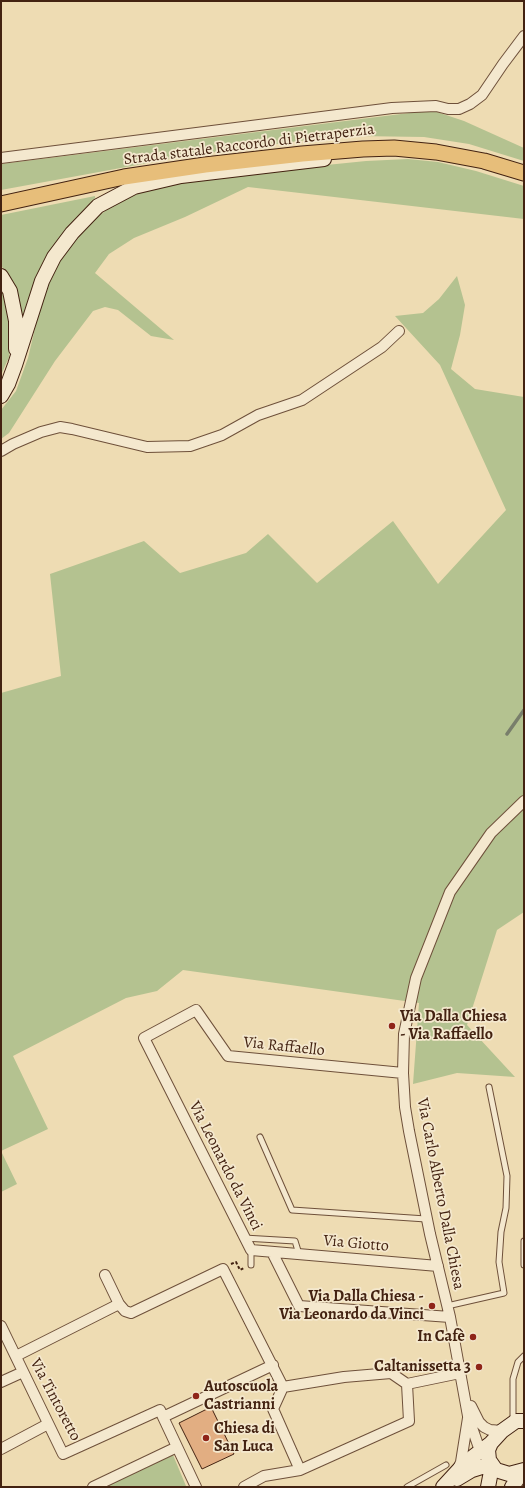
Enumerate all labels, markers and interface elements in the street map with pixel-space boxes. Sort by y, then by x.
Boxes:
street label: Strada statale Raccordo di Pietraperzia [122,120,376,170]
place label: Via Dalla Chiesa - Via Raffaello [400,1007,507,1045]
marker: Via Dalla Chiesa - Via Raffaello [387,1021,397,1031]
street label: Via Raffaello [242,1033,326,1061]
street label: Via Carlo Alberto Dalla Chiesa [412,1096,468,1292]
street label: Via Leonardo da Vinci [184,1098,266,1234]
street label: Via Giotto [322,1232,390,1256]
place label: Via Dalla Chiesa - Via Leonardo da Vinci [279,1287,424,1325]
marker: Via Dalla Chiesa - Via Leonardo da Vinci [427,1301,437,1311]
place label: In Cafè [417,1327,465,1347]
marker: In Cafè [468,1332,478,1342]
street label: Via Tintoretto [25,1355,85,1445]
place label: Caltanissetta 3 [374,1357,471,1377]
marker: Caltanissetta 3 [474,1362,484,1372]
place label: Autoscuola Castrianni [204,1377,278,1415]
marker: Autoscuola Castrianni [191,1391,201,1401]
place label: Chiesa di San Luca [214,1419,275,1457]
marker: Chiesa di San Luca [201,1433,211,1443]

